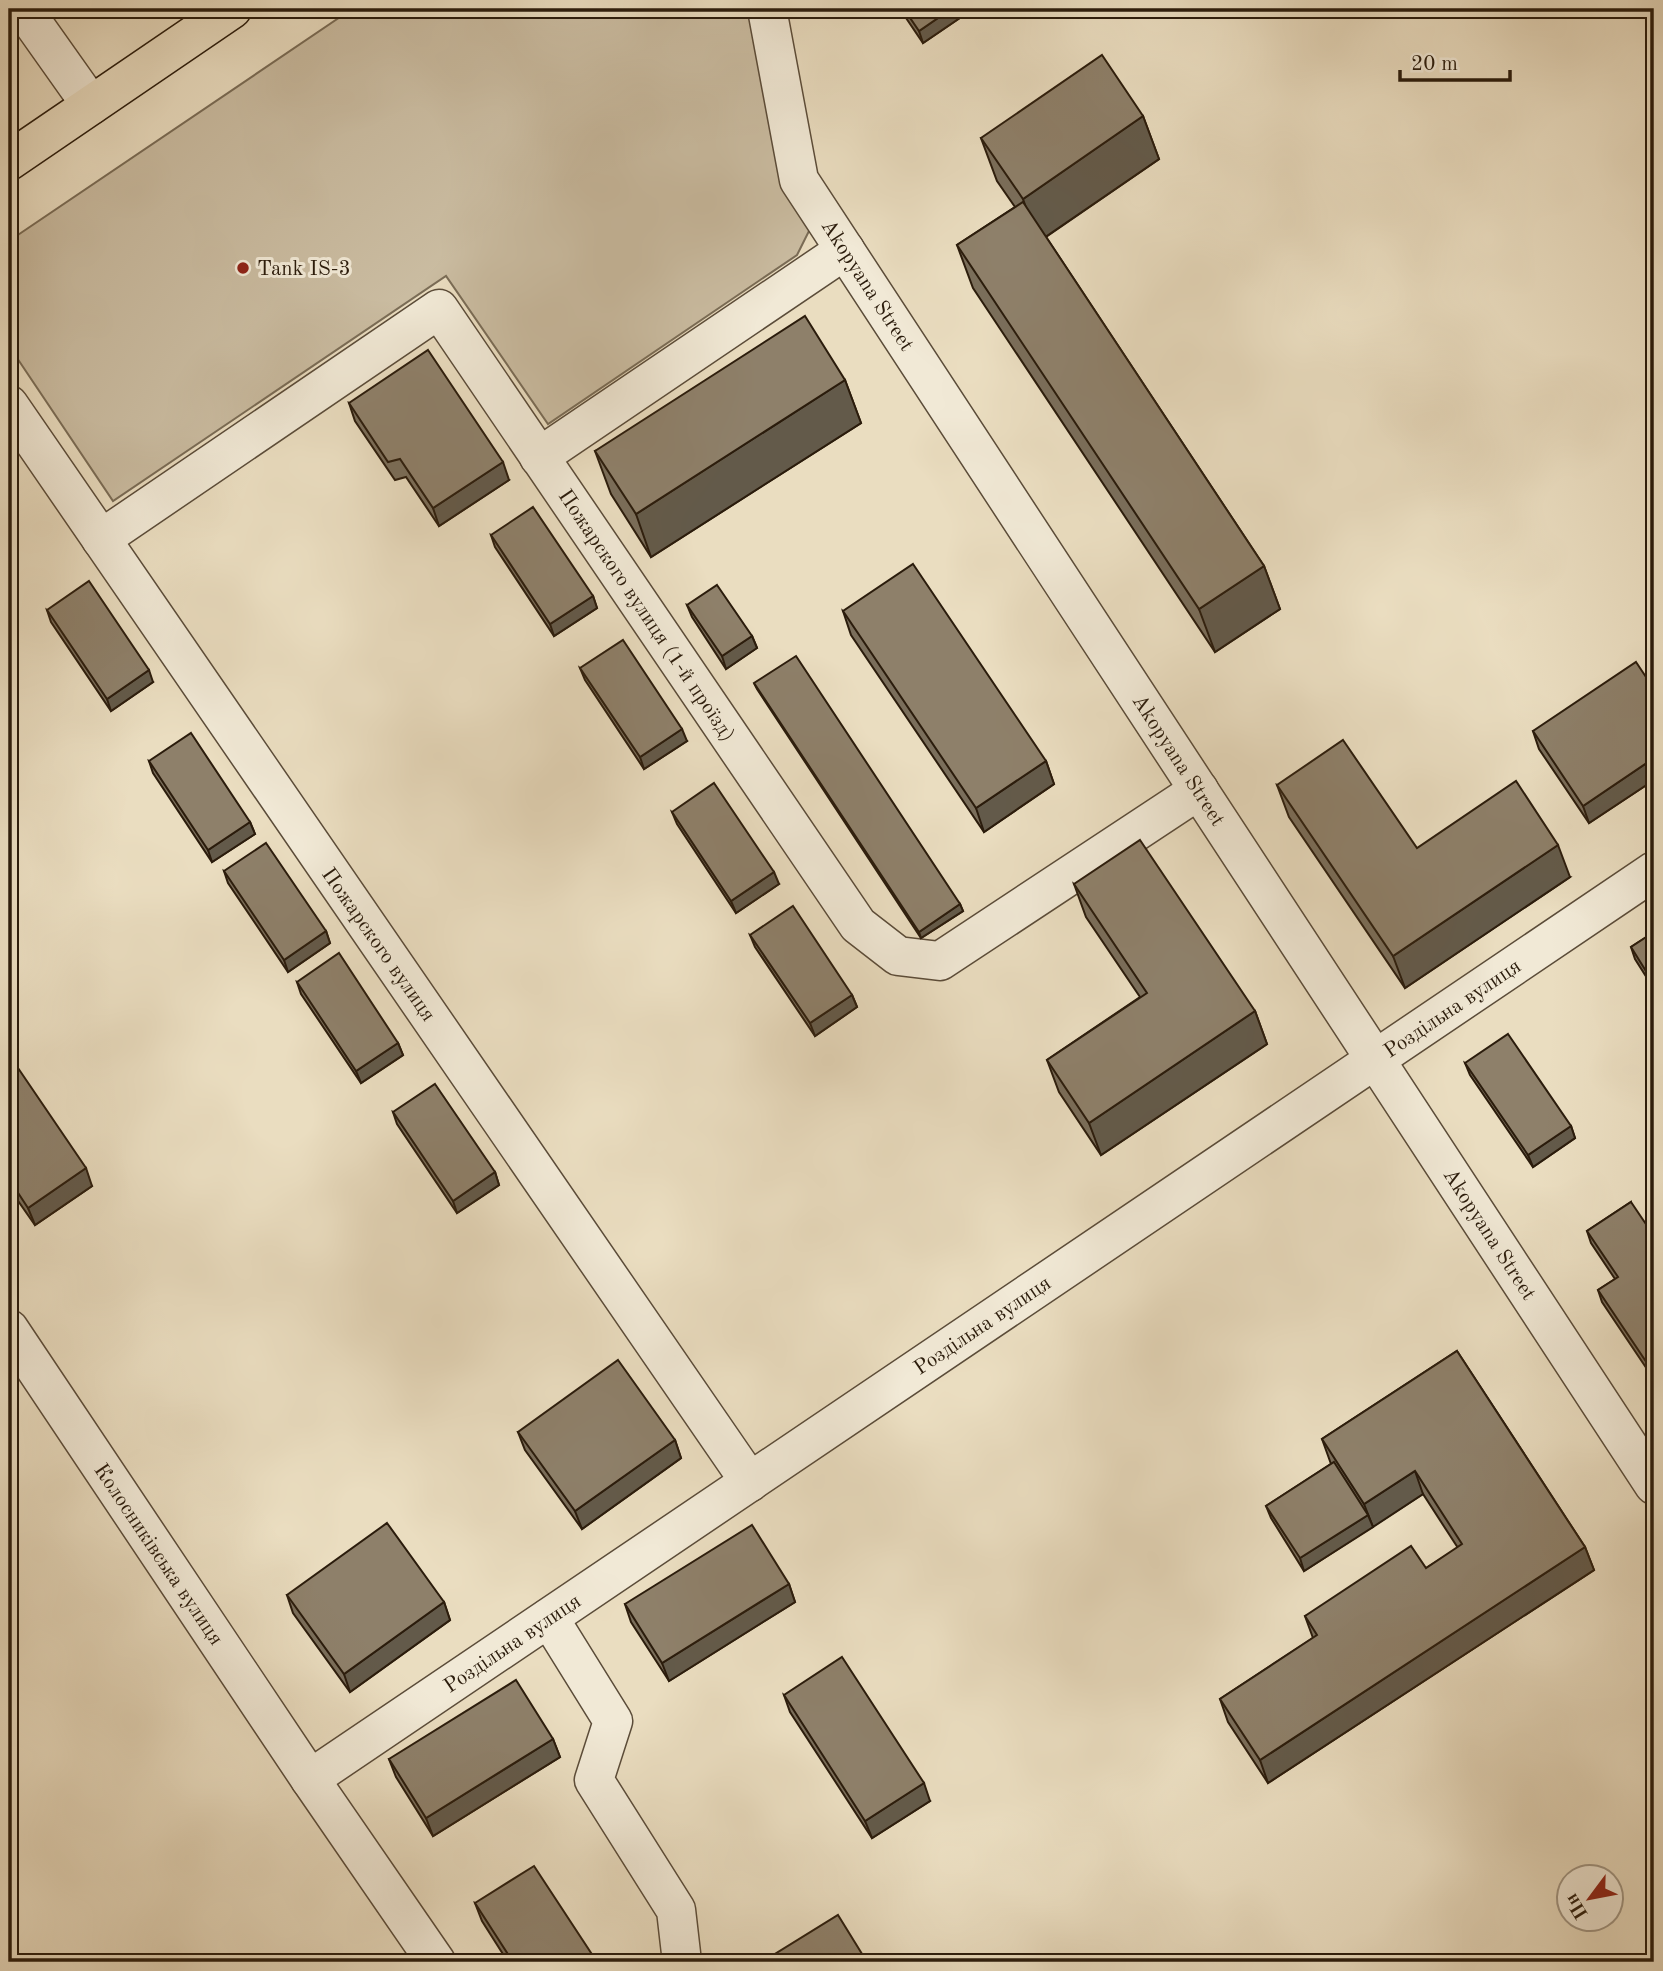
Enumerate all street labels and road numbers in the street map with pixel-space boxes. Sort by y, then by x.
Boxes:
street label: Akopyana Street [816,216,917,355]
street label: Пожарского вулиця (1-й проїзд) [554,486,738,746]
street label: Akopyana Street [1127,691,1228,830]
street label: Пожарского вулиця [317,864,439,1026]
street label: Роздільна вулиця [1381,956,1525,1063]
street label: Akopyana Street [1438,1165,1539,1304]
street label: Роздільна вулиця [911,1273,1055,1380]
street label: Колосниківська вулиця [89,1460,226,1649]
street label: Роздільна вулиця [441,1591,585,1698]

